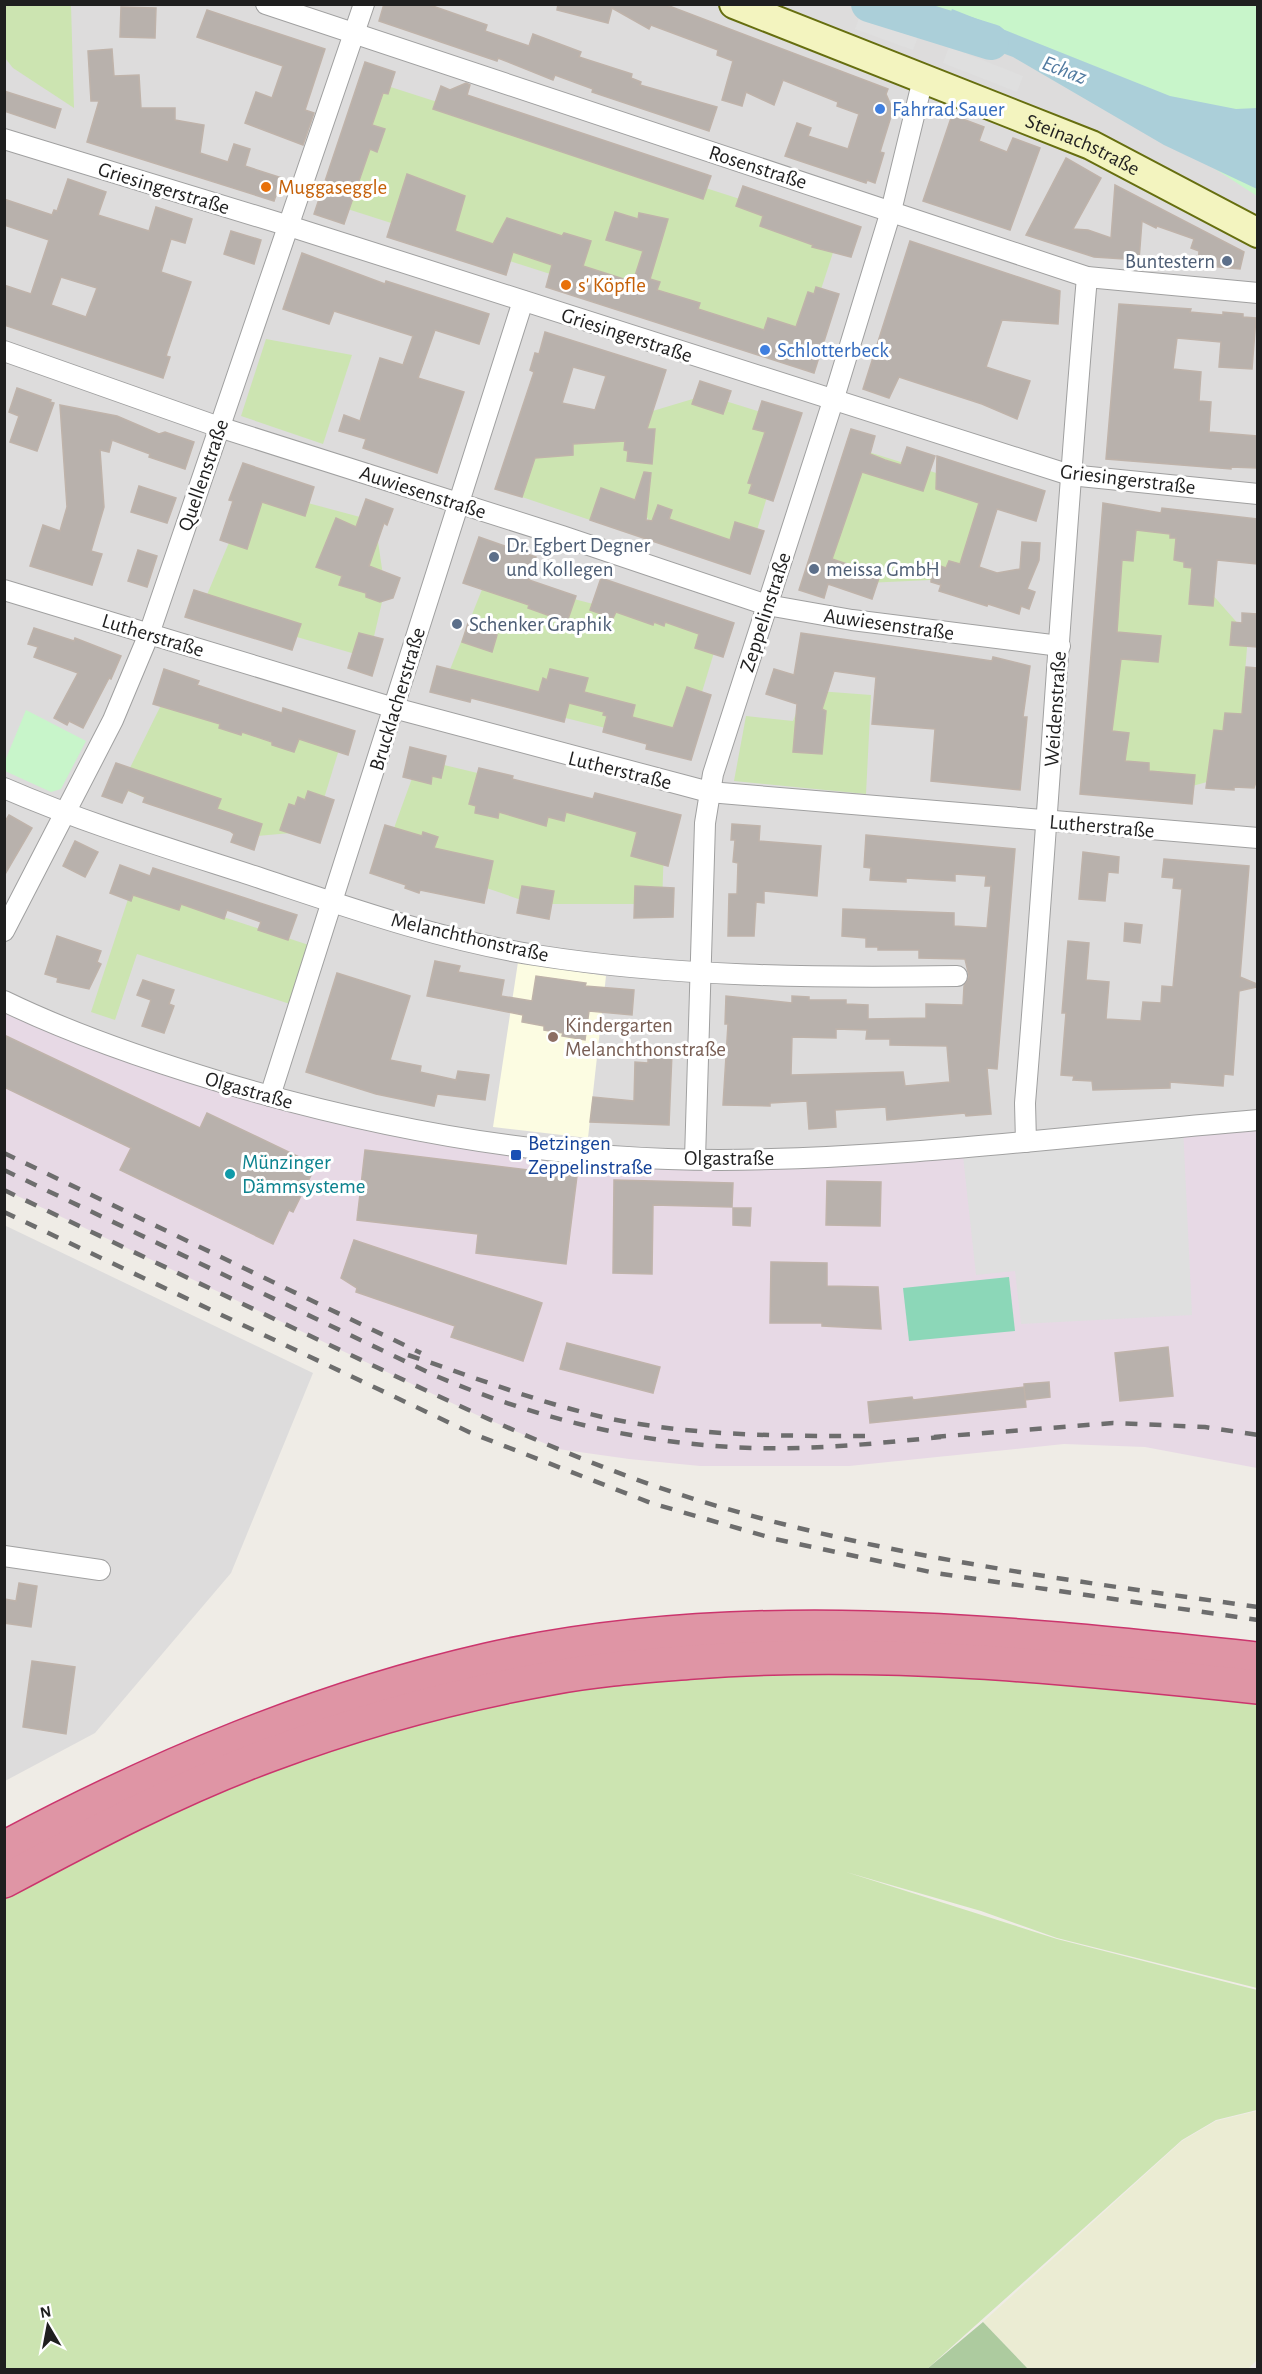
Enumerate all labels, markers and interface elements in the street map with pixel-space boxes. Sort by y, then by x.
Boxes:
water label: Echaz [1039,51,1090,88]
place label: Fahrrad Sauer [892,99,1005,120]
marker: Fahrrad Sauer [873,102,887,116]
street label: Steinachstraße [1023,110,1143,180]
street label: Rosenstraße [706,142,809,193]
street label: Griesingerstraße [96,159,232,218]
place label: Muggaseggle [278,177,387,198]
marker: Muggaseggle [259,180,273,194]
place label: Buntestern [1125,251,1215,272]
marker: Buntestern [1220,254,1234,268]
place label: s' Köpfle [578,275,646,296]
marker: s' Köpfle [559,278,573,292]
street label: Griesingerstraße [559,304,695,367]
place label: Schlotterbeck [777,340,889,361]
marker: Schlotterbeck [758,343,772,357]
street label: Quellenstraße [175,417,232,534]
street label: Griesingerstraße [1059,461,1197,498]
street label: Auwiesenstraße [357,462,489,523]
place label: Dr. Egbert Degner und Kollegen [506,535,651,580]
marker: Dr. Egbert Degner und Kollegen [487,550,501,564]
street label: Zeppelinstraße [736,550,795,675]
place label: meissa GmbH [826,559,940,580]
marker: meissa GmbH [807,562,821,576]
street label: Auwiesenstraße [822,605,955,644]
street label: Lutherstraße [99,610,206,661]
place label: Schenker Graphik [469,614,612,635]
marker: Schenker Graphik [450,617,464,631]
street label: Brucklacherstraße [366,625,429,773]
street label: Weidenstraße [1041,650,1070,768]
street label: Lutherstraße [566,748,674,793]
street label: Lutherstraße [1048,811,1155,842]
street label: Melanchthonstraße [389,909,551,966]
place label: Kindergarten Melanchthonstraße [565,1015,726,1060]
marker: Kindergarten Melanchthonstraße [546,1030,560,1044]
street label: Olgastraße [203,1068,295,1113]
place label: Betzingen Zeppelinstraße [528,1133,652,1178]
marker: Betzingen Zeppelinstraße [509,1148,523,1162]
street label: Olgastraße [684,1148,774,1169]
place label: Münzinger Dämmsysteme [242,1152,366,1197]
marker: Münzinger Dämmsysteme [223,1167,237,1181]
north arrow [18,2296,78,2356]
text: N [39,2303,52,2321]

